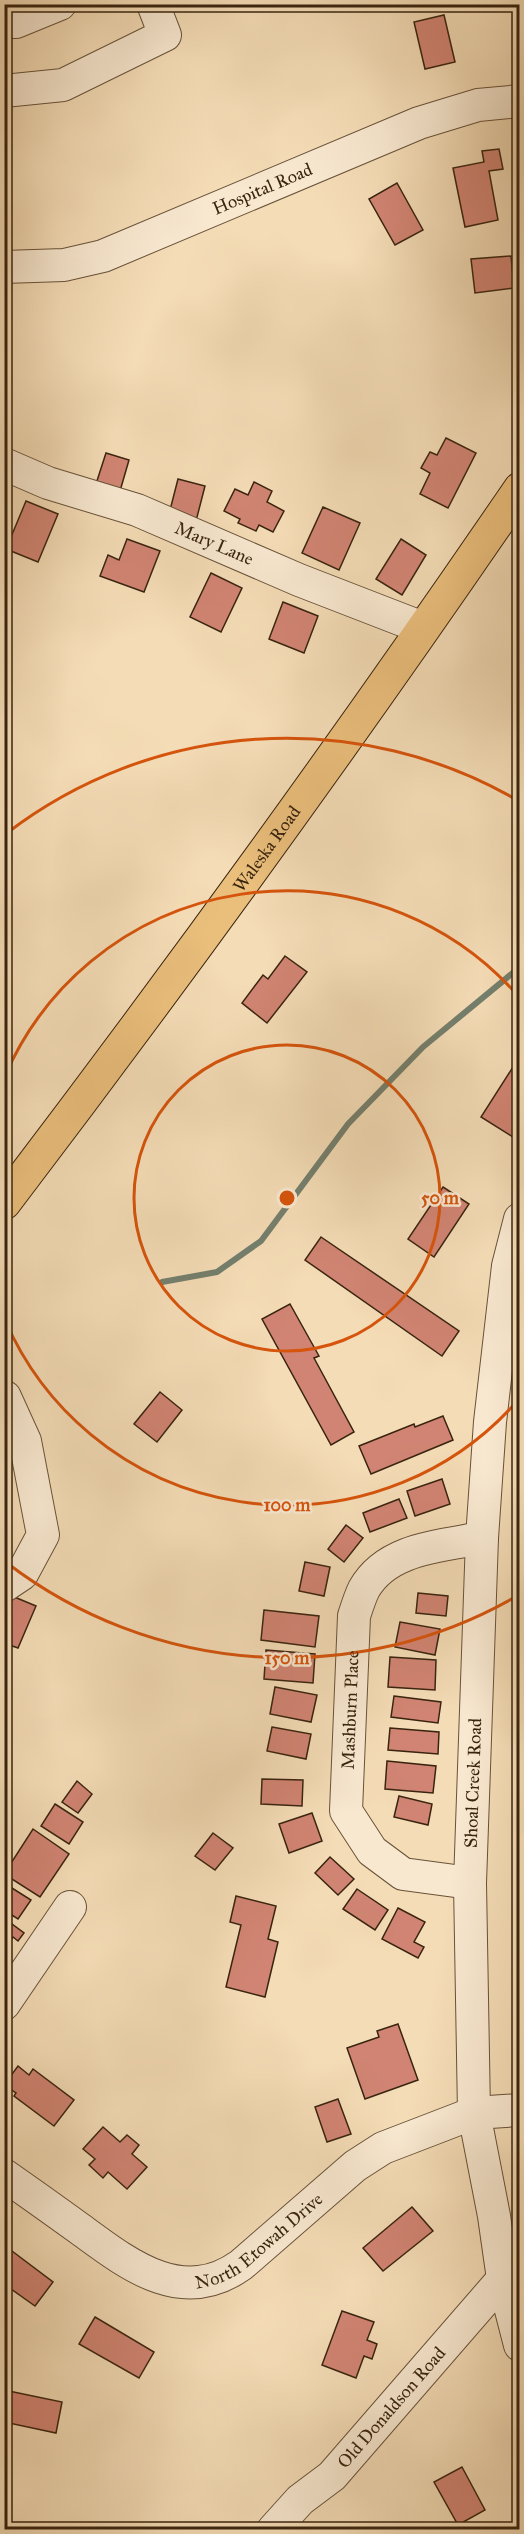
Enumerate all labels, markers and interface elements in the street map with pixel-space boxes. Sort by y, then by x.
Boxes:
street label: Hospital Road [209,158,316,220]
street label: Mary Lane [172,517,257,570]
street label: Waleska Road [228,802,305,896]
text: 50 m [421,1187,460,1209]
centre of rings [277,1188,297,1208]
text: 100 m [264,1494,311,1516]
text: 150 m [265,1647,310,1669]
street label: Mashburn Place [337,1650,364,1770]
street label: Shoal Creek Road [460,1718,486,1848]
street label: North Etowah Drive [193,2188,327,2294]
street label: Old Donaldson Road [333,2342,450,2473]

